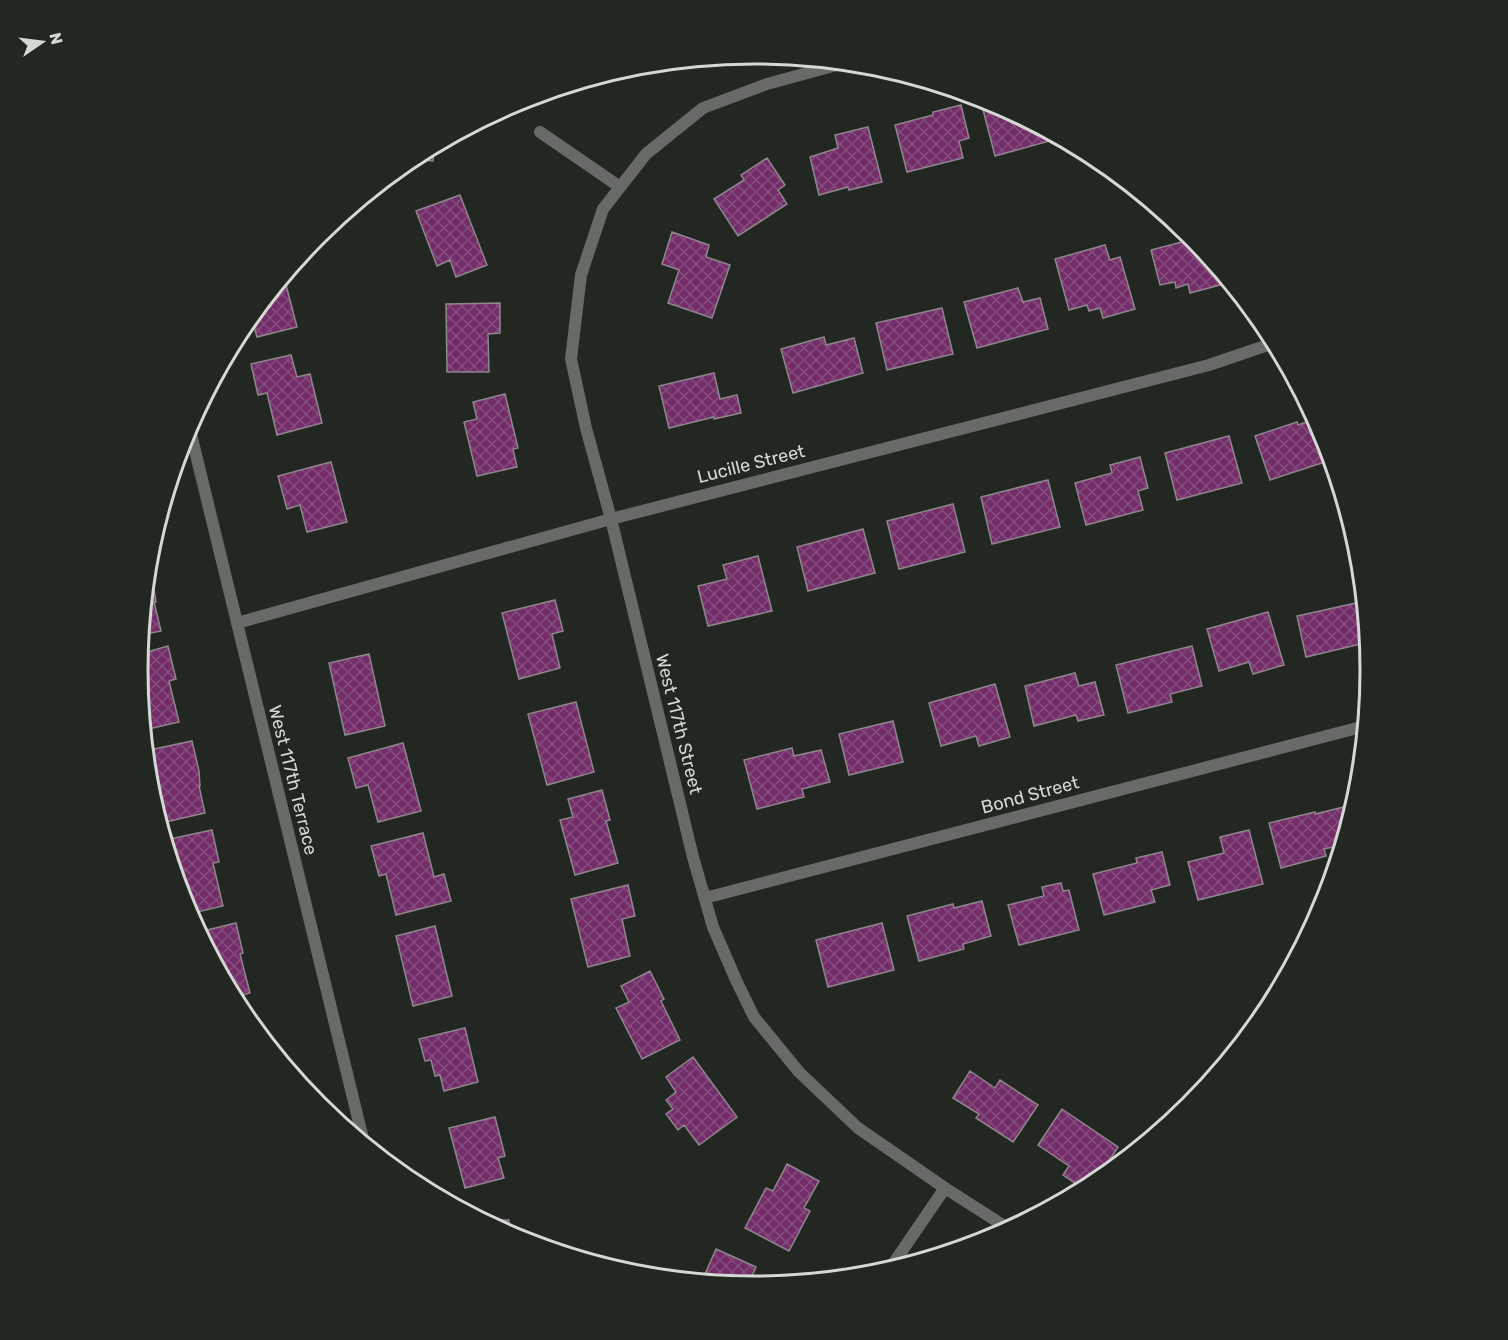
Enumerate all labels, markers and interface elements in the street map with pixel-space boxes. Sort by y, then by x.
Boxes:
north arrow [12,12,72,72]
text: N [45,31,67,46]
street label: Lucille Street [695,440,807,488]
street label: West 117th Street [651,652,707,796]
street label: West 117th Terrace [264,703,322,857]
street label: Bond Street [979,771,1081,819]

